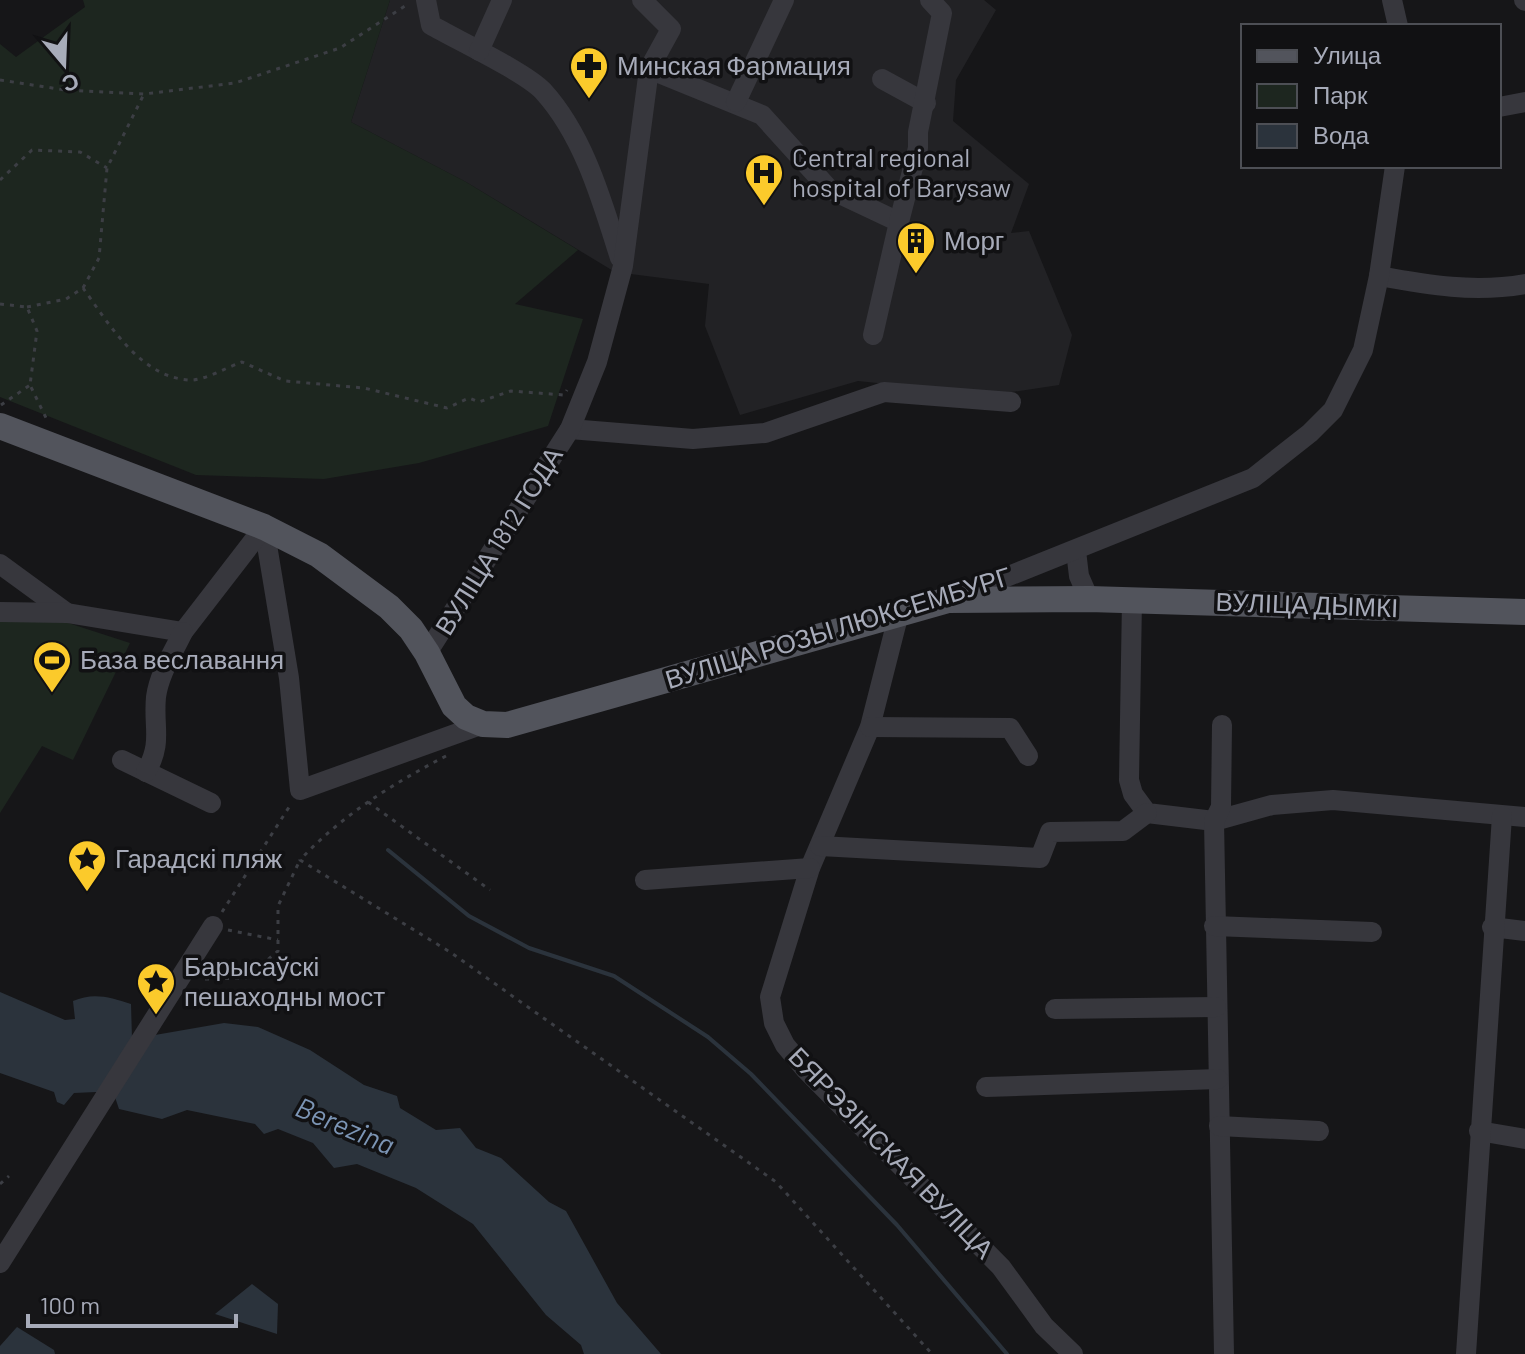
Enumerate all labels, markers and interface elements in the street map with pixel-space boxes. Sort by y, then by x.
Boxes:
north arrow [24,24,104,104]
legend [1241,24,1501,168]
text: Улица [1313,40,1382,69]
pharmacy icon: Минская Фармация [568,45,610,100]
place label: Минская Фармация [617,49,851,80]
text: С [59,69,83,99]
text: Парк [1313,80,1368,109]
text: Вода [1313,120,1370,149]
place label: Central regional hospital of Barysaw [792,141,1011,202]
hospital icon: Central regional hospital of Barysaw [743,152,785,207]
building icon: Морг [895,220,937,275]
place label: Морг [944,224,1004,255]
street label: ВУЛІЦА 1812 ГОДА [427,440,568,640]
street label: ВУЛІЦА РОЗЫ ЛЮКСЕМБУРГ [661,559,1014,694]
street label: ВУЛІЦА ДЫМКІ [1215,585,1399,622]
sports icon: База веславання [31,639,73,694]
place label: База веславання [80,643,284,674]
place icon: Гарадскі пляж [66,838,108,893]
place label: Гарадскі пляж [115,842,283,873]
place label: Барысаўскі пешаходны мост [184,950,385,1011]
place icon: Барысаўскі пешаходны мост [135,961,177,1016]
street label: БЯРЭЗІНСКАЯ ВУЛІЦА [783,1040,1001,1264]
water label: Berezina [291,1089,400,1161]
scale bar [28,1278,236,1328]
text: 100 m [40,1290,100,1319]

